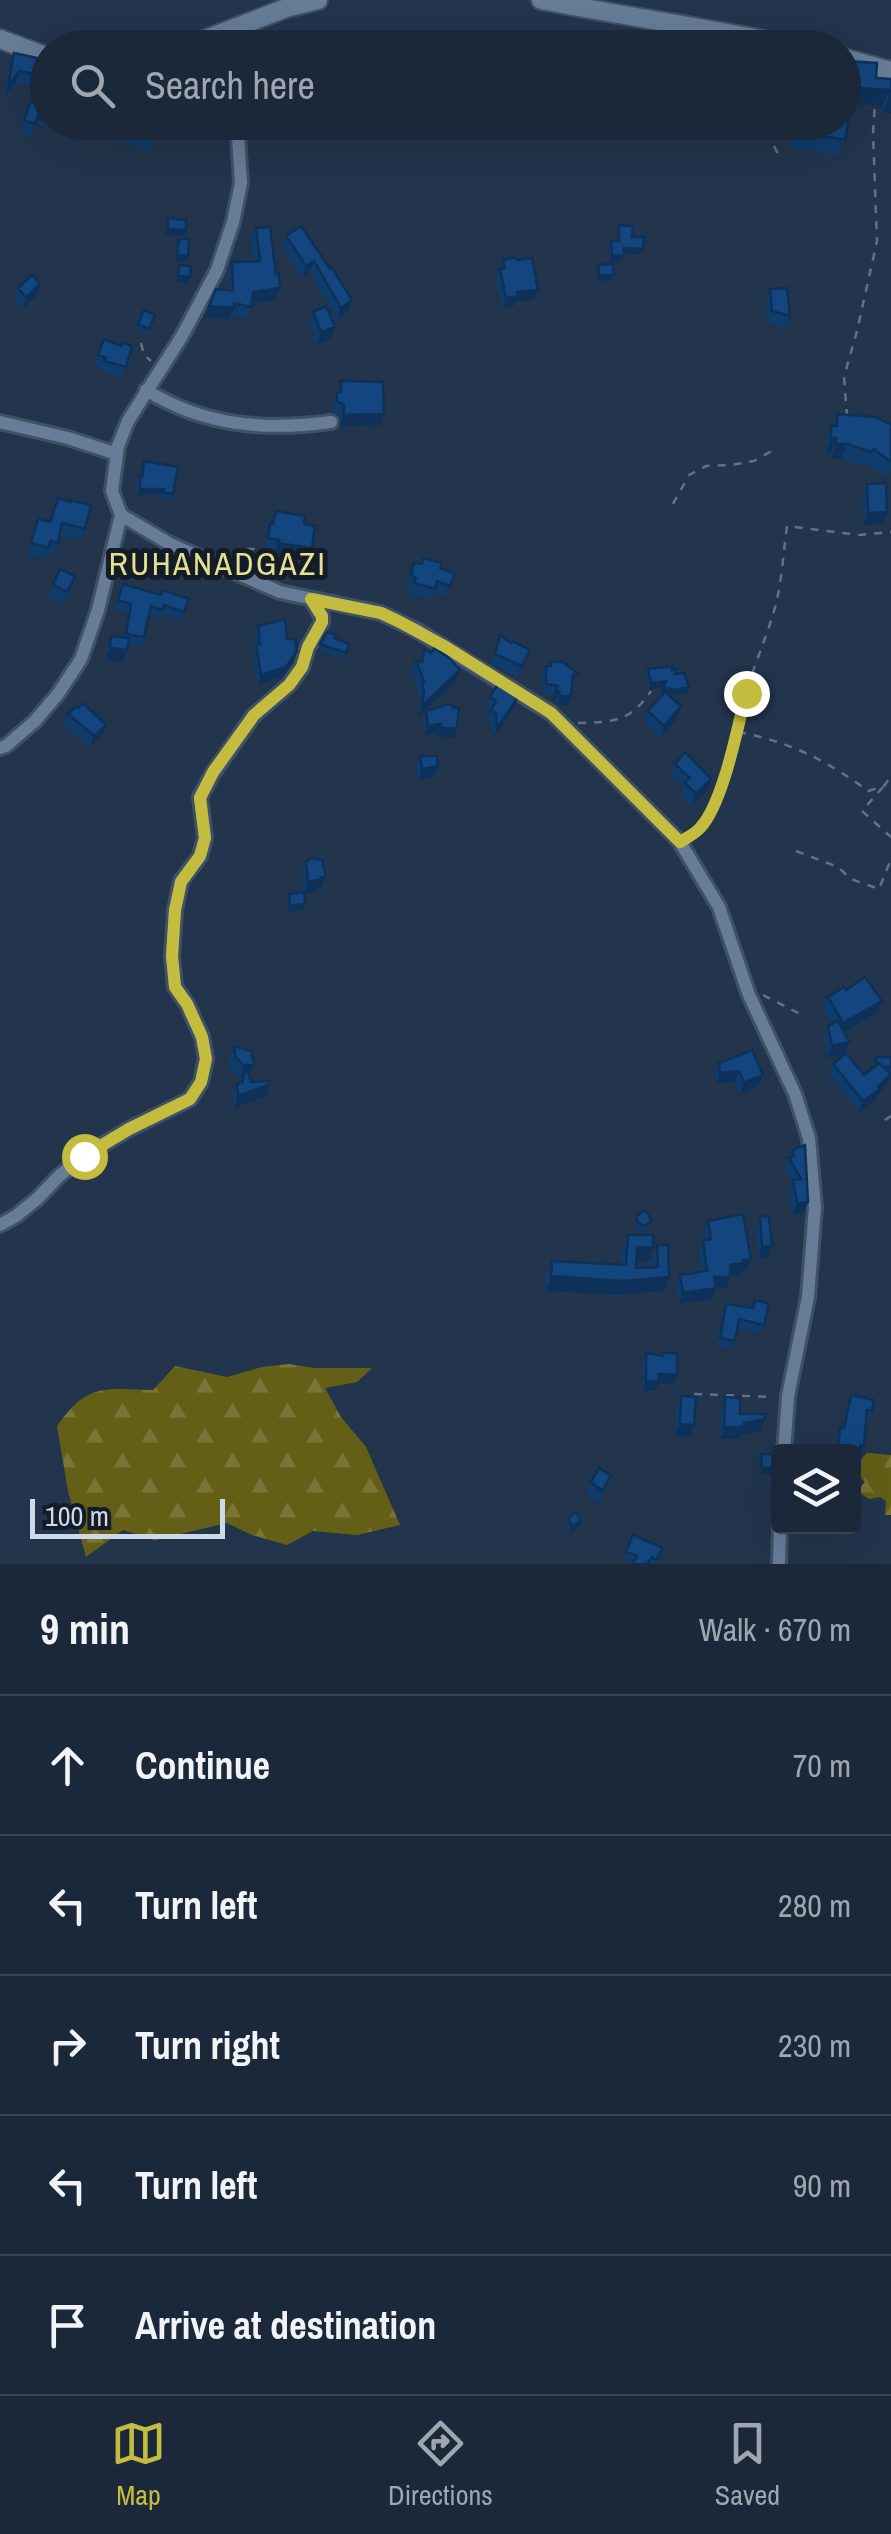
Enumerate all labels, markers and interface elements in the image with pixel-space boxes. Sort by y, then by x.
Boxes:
search box [30,30,861,140]
icon: search [65,58,120,113]
text: Search here [145,60,315,111]
district label: RUHANADGAZI [109,542,327,585]
route end [724,671,770,717]
route start [62,1134,108,1180]
map controls [771,1444,861,1534]
button: layers [771,1444,861,1534]
scale bar [30,1494,225,1538]
text: 100 m [45,1497,109,1535]
text: 9 min [40,1601,130,1657]
text: Walk · 670 m [699,1608,851,1651]
icon: ahead [40,1738,95,1793]
text: Continue [135,1740,270,1791]
text: 70 m [793,1744,851,1787]
icon: left [40,1878,95,1933]
text: Turn left [135,1880,257,1931]
text: 280 m [778,1884,851,1927]
icon: right [40,2018,95,2073]
text: Turn right [135,2020,280,2071]
text: 230 m [778,2024,851,2067]
icon: left [40,2158,95,2213]
text: Turn left [135,2160,257,2211]
text: 90 m [793,2164,851,2207]
icon: arrive [40,2298,95,2353]
text: Arrive at destination [135,2300,436,2351]
tab: Map [111,2416,166,2514]
tab: Directions [388,2416,493,2514]
tab: Saved [715,2416,780,2514]

